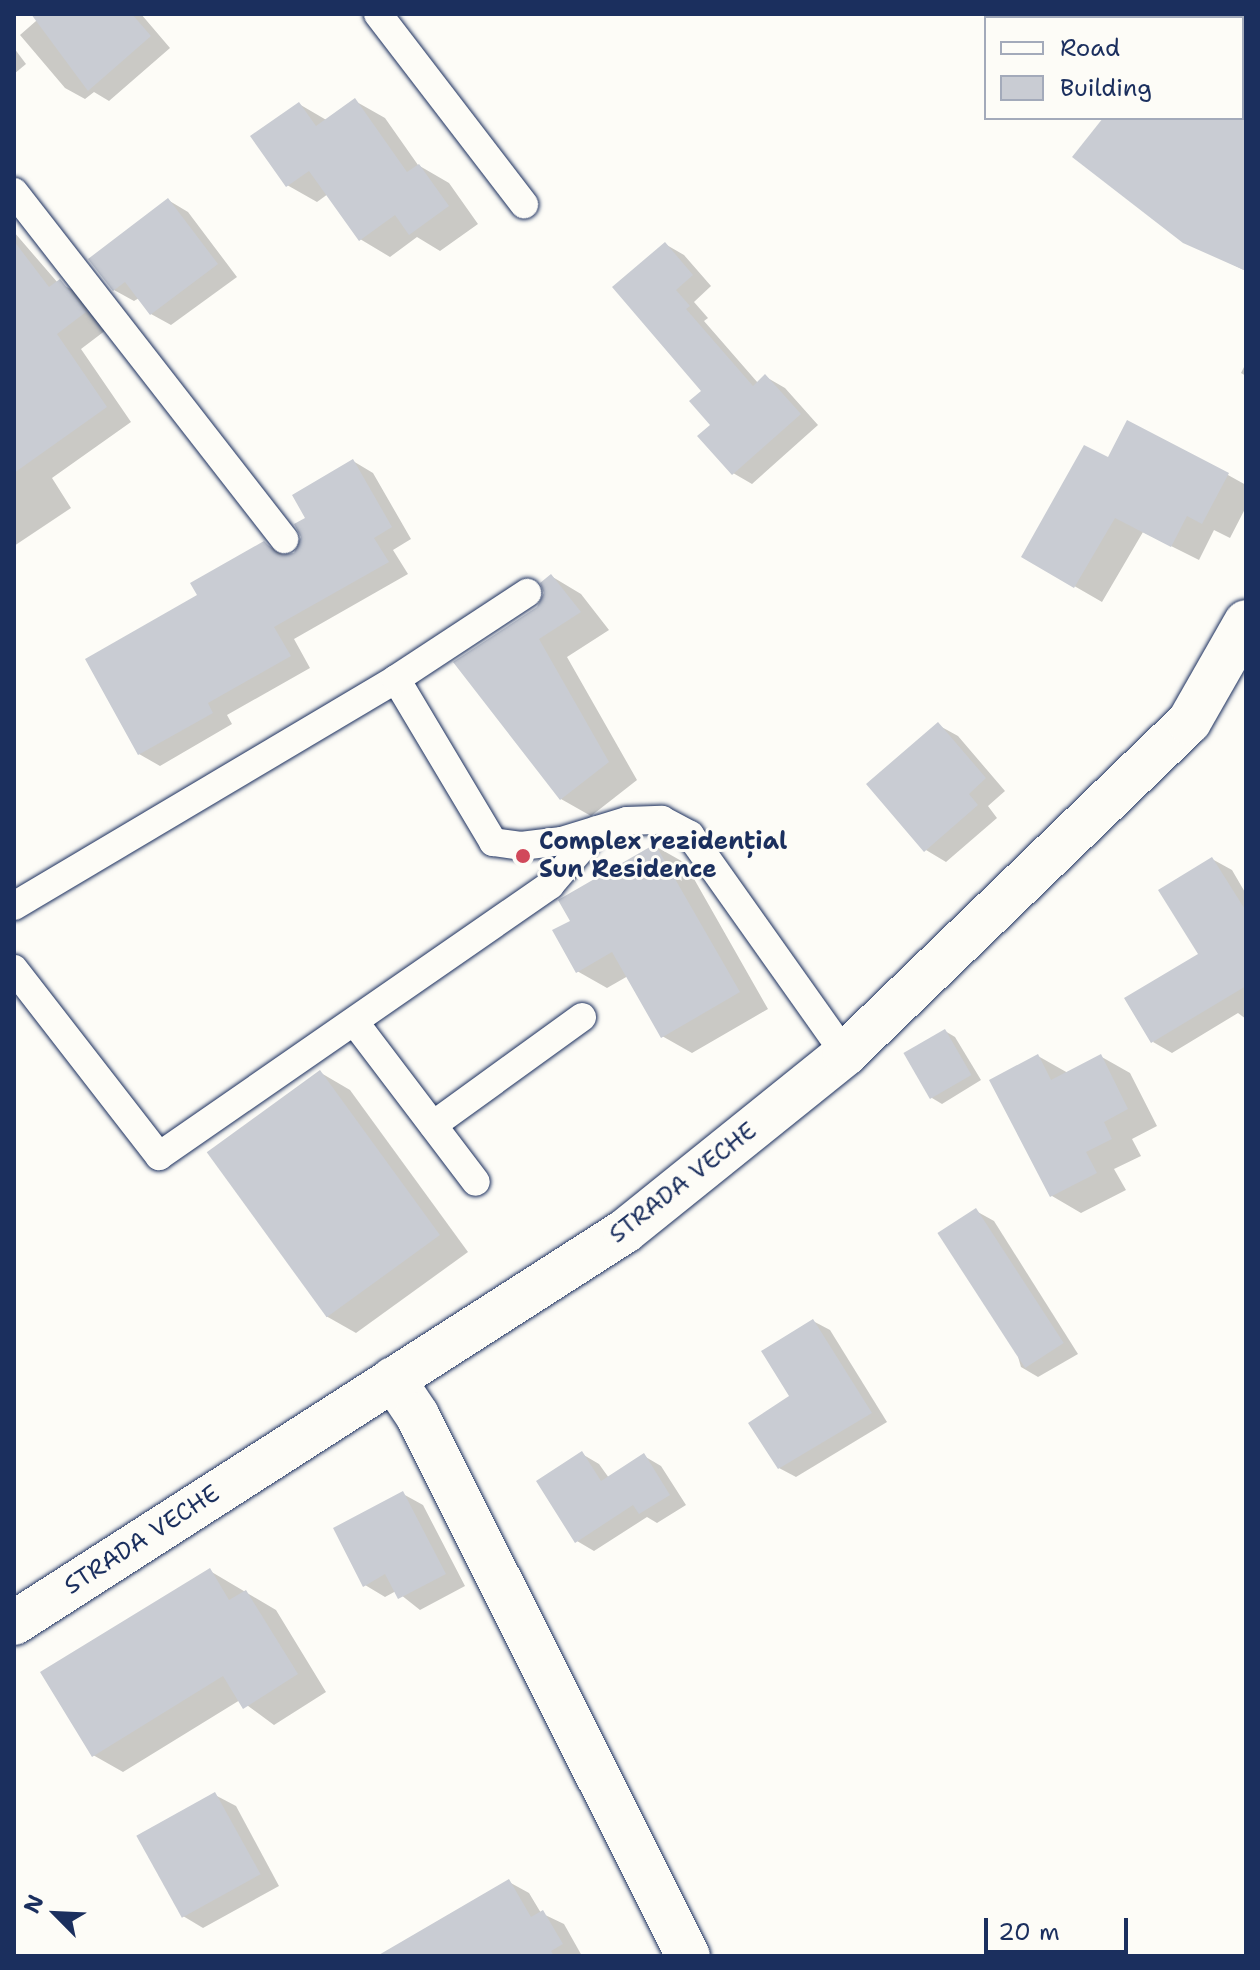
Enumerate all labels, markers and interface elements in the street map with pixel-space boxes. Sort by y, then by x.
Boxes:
legend [984,16,1244,120]
text: Road [1060,32,1120,64]
text: Building [1060,72,1152,104]
place label: Complex rezidențial Sun Residence [539,828,787,884]
marker: Complex rezidențial Sun Residence [514,847,532,865]
street label: STRADA VECHE [604,1117,762,1249]
street label: STRADA VECHE [59,1479,225,1601]
north arrow [16,1874,96,1954]
text: N [17,1890,50,1918]
scale bar [988,1902,1132,1952]
text: 20 m [998,1916,1060,1948]

